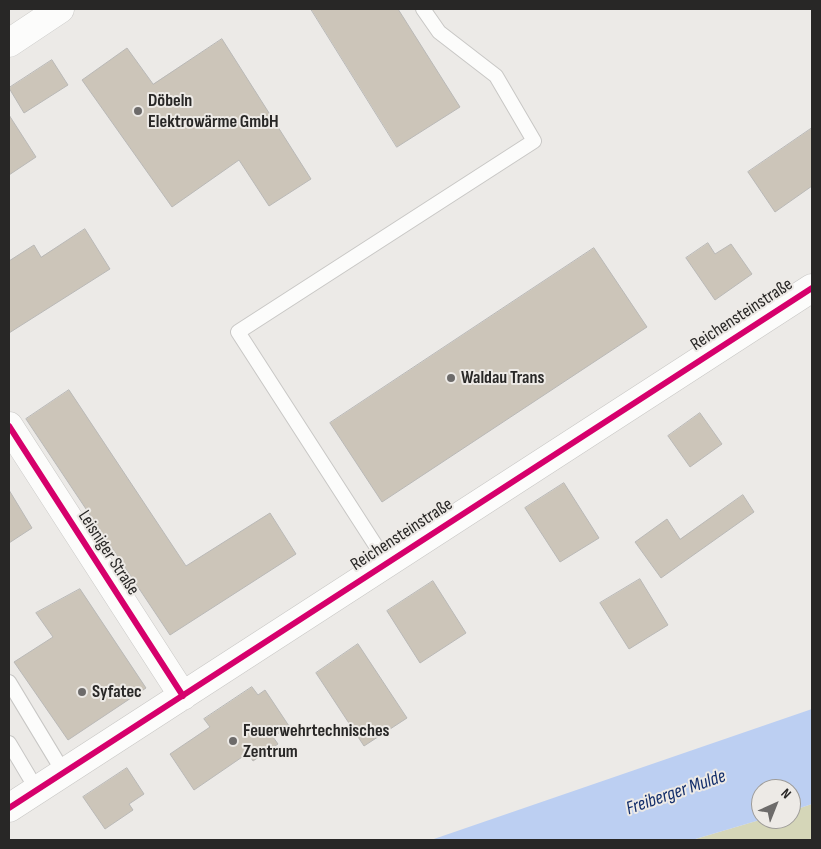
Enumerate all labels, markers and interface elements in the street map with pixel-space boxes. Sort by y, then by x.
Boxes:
place label: Döbeln Elektrowärme GmbH [148,90,279,132]
marker: Döbeln Elektrowärme GmbH [132,105,144,117]
street label: Reichensteinstraße [687,274,797,356]
place label: Waldau Trans [461,367,544,389]
marker: Waldau Trans [445,372,457,384]
street label: Reichensteinstraße [347,494,457,576]
street label: Leisniger Straße [73,507,143,599]
place label: Syfatec [92,681,142,703]
marker: Syfatec [76,686,88,698]
place label: Feuerwehrtechnisches Zentrum [243,720,389,762]
marker: Feuerwehrtechnisches Zentrum [227,735,239,747]
water label: Freiberger Mulde [623,765,729,821]
north arrow [751,779,801,829]
text: N [777,785,795,802]

